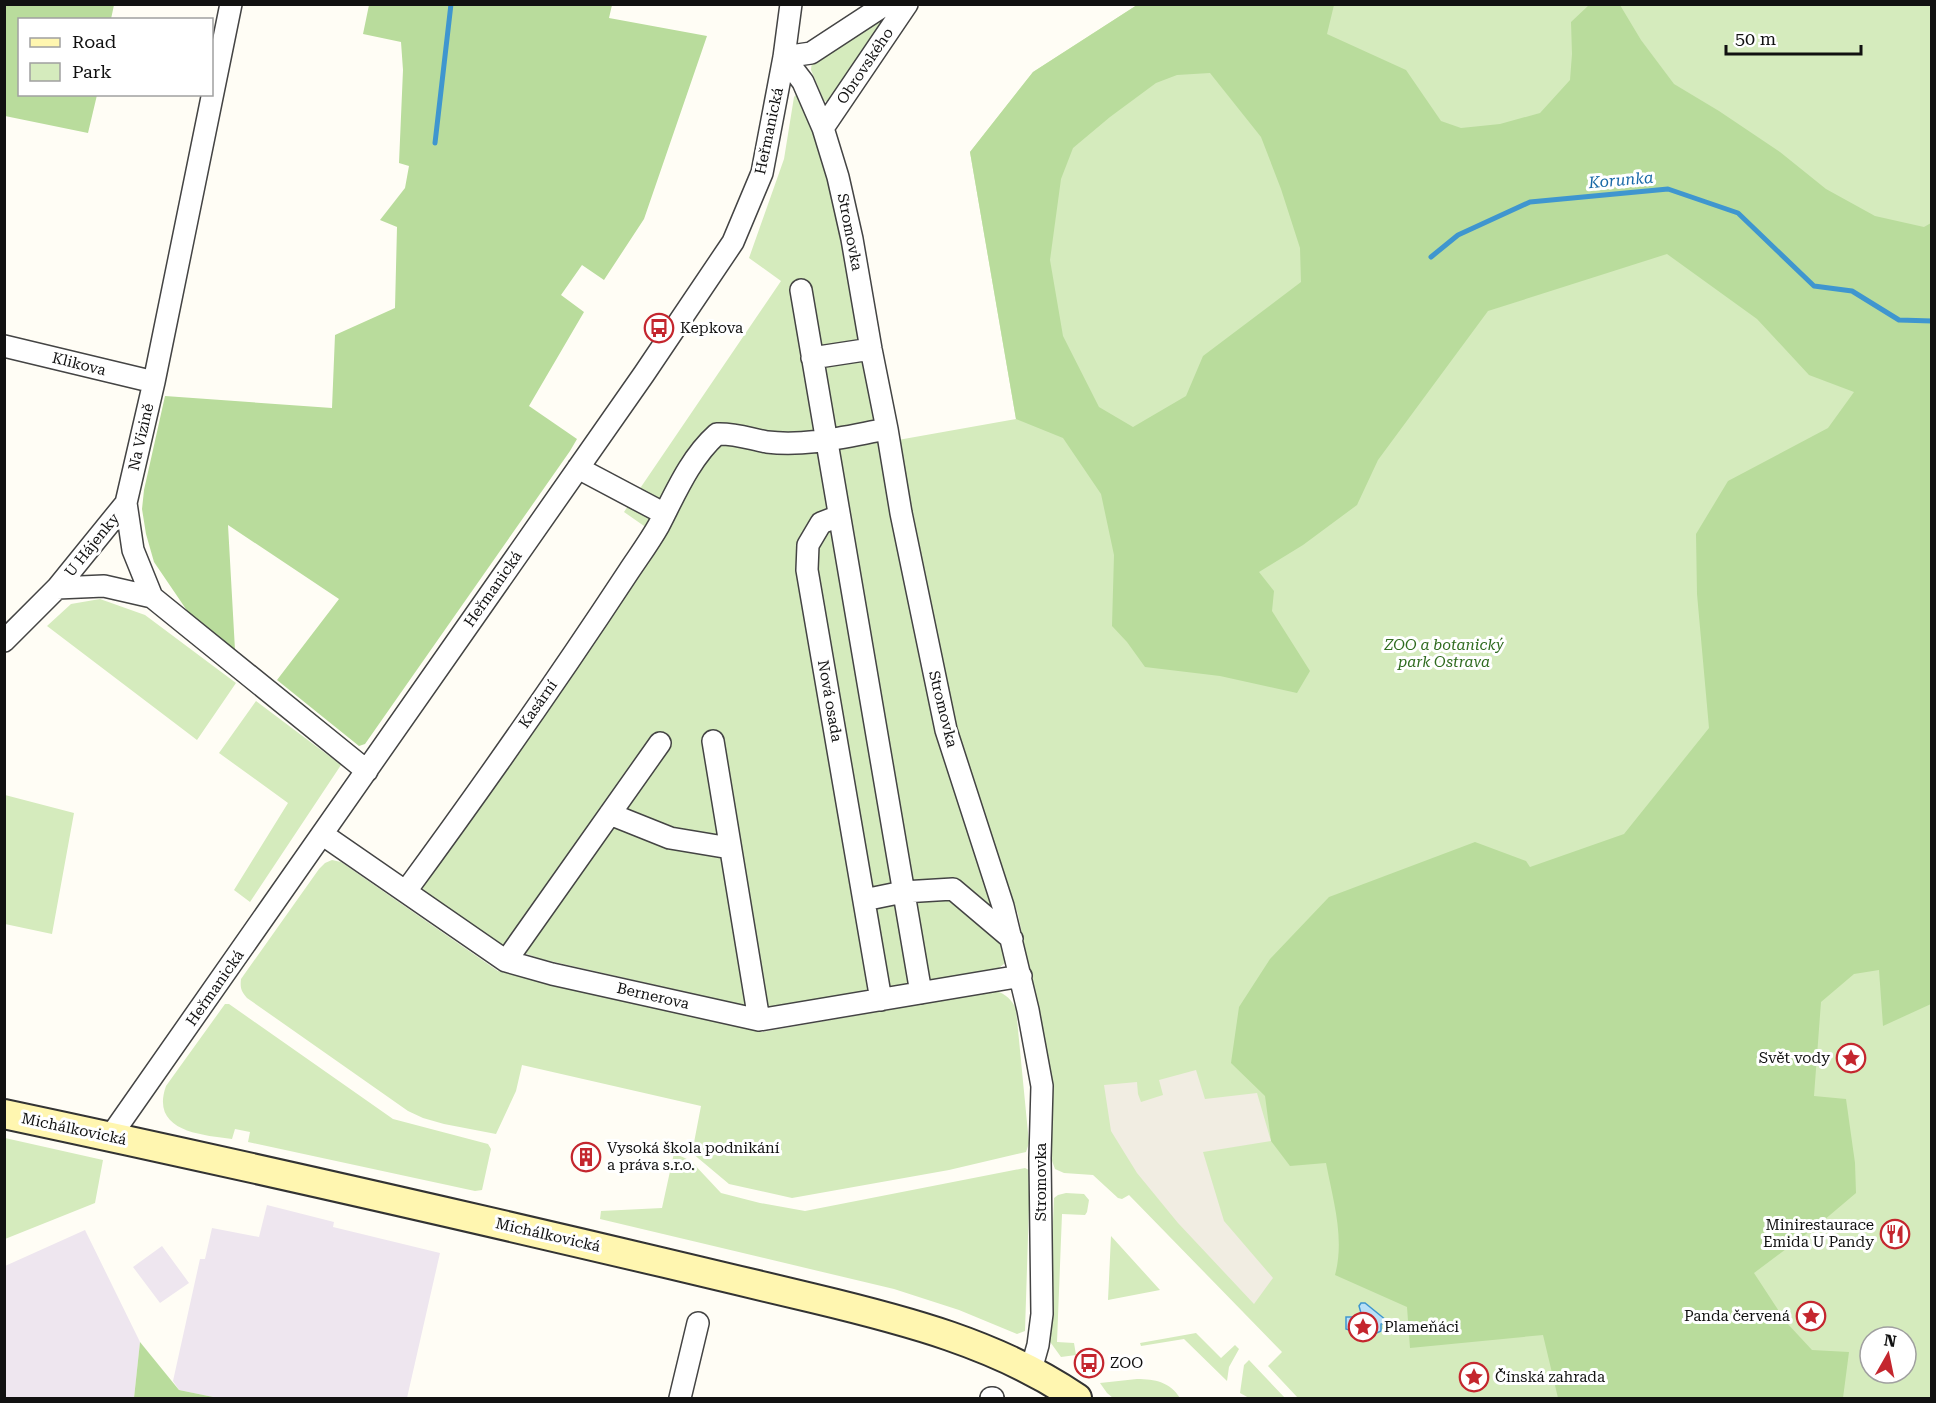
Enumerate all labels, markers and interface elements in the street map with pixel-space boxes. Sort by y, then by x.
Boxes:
legend [18,18,213,96]
scale bar [1726,18,1861,56]
street label: Obrovského [833,24,897,108]
text: 50 m [1735,28,1776,49]
text: Road [72,31,117,52]
text: Park [72,61,112,82]
street label: Heřmanická [751,86,787,176]
water label: Korunka [1587,168,1655,192]
street label: Stromovka [834,192,866,272]
bus stop icon: Kepkova [643,312,675,344]
place label: Kepkova [680,319,743,337]
street label: Klikova [50,349,108,379]
street label: Na Vizině [125,401,157,473]
street label: U Hájenky [61,509,123,580]
street label: Heřmanická [460,548,526,630]
park label: ZOO a botanický park Ostrava [1384,636,1504,671]
street label: Nová osada [814,659,846,743]
street label: Stromovka [925,669,961,749]
street label: Kasární [515,676,561,732]
street label: Heřmanická [182,947,248,1029]
street label: Bernerova [615,979,691,1013]
place icon: Svět vody [1835,1042,1867,1074]
place label: Svět vody [1759,1049,1830,1067]
street label: Michálkovická [20,1109,128,1149]
place label: Vysoká škola podnikání a práva s.r.o. [607,1139,780,1174]
building icon: Vysoká škola podnikání a práva s.r.o. [570,1141,602,1173]
street label: Stromovka [1032,1143,1050,1221]
street label: Michálkovická [494,1214,602,1256]
place label: Minirestaurace Emida U Pandy [1763,1216,1874,1251]
restaurant icon: Minirestaurace Emida U Pandy [1879,1218,1911,1250]
place icon: Panda červená [1795,1300,1827,1332]
place label: Panda červená [1684,1307,1790,1325]
place icon: Plameňáci [1347,1311,1379,1343]
place label: Plameňáci [1384,1318,1459,1336]
north arrow [1858,1325,1918,1385]
text: N [1883,1330,1898,1351]
bus stop icon: ZOO [1073,1347,1105,1379]
place label: ZOO [1110,1354,1143,1372]
place icon: Čínská zahrada [1458,1361,1490,1393]
place label: Čínská zahrada [1495,1368,1605,1386]

